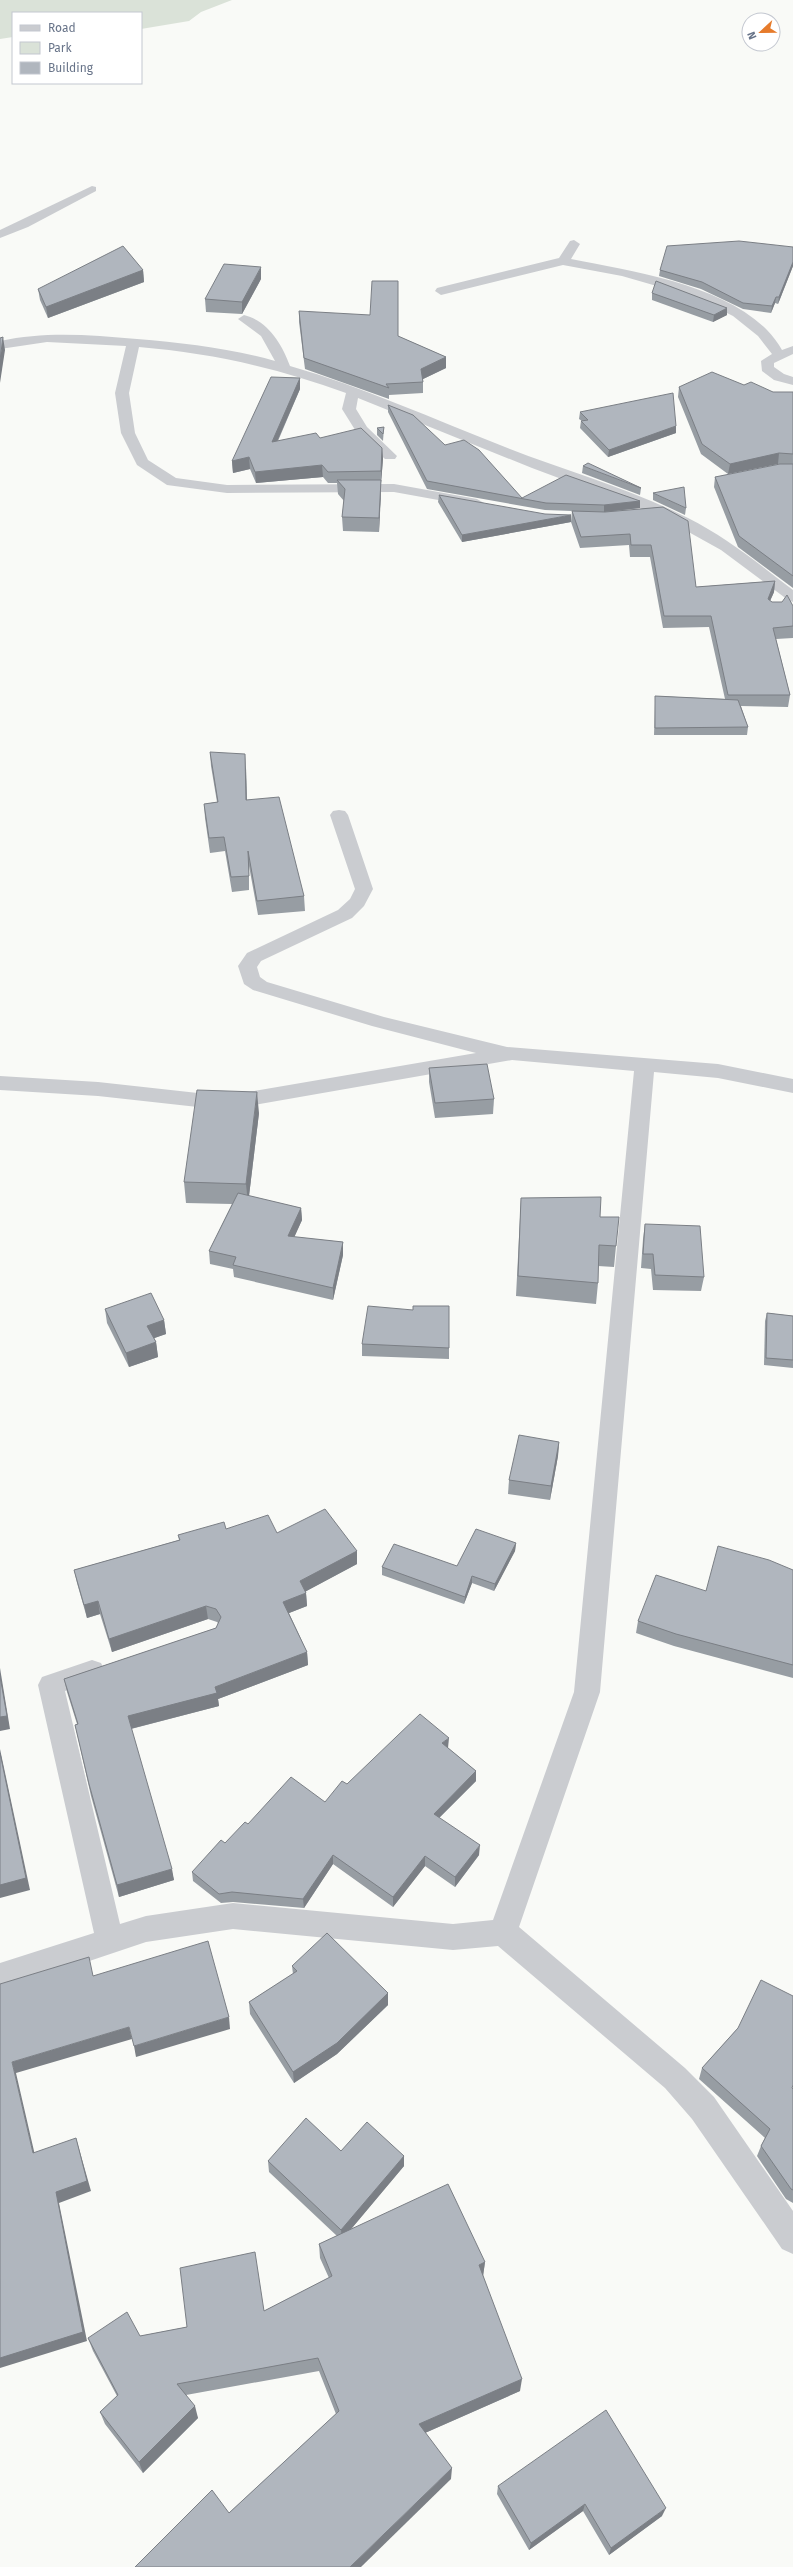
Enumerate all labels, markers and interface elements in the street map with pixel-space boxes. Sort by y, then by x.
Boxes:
legend [12,12,142,84]
north arrow [741,12,781,52]
text: Road [48,21,76,35]
text: N [745,30,760,41]
text: Park [48,41,72,55]
text: Building [48,61,94,75]

